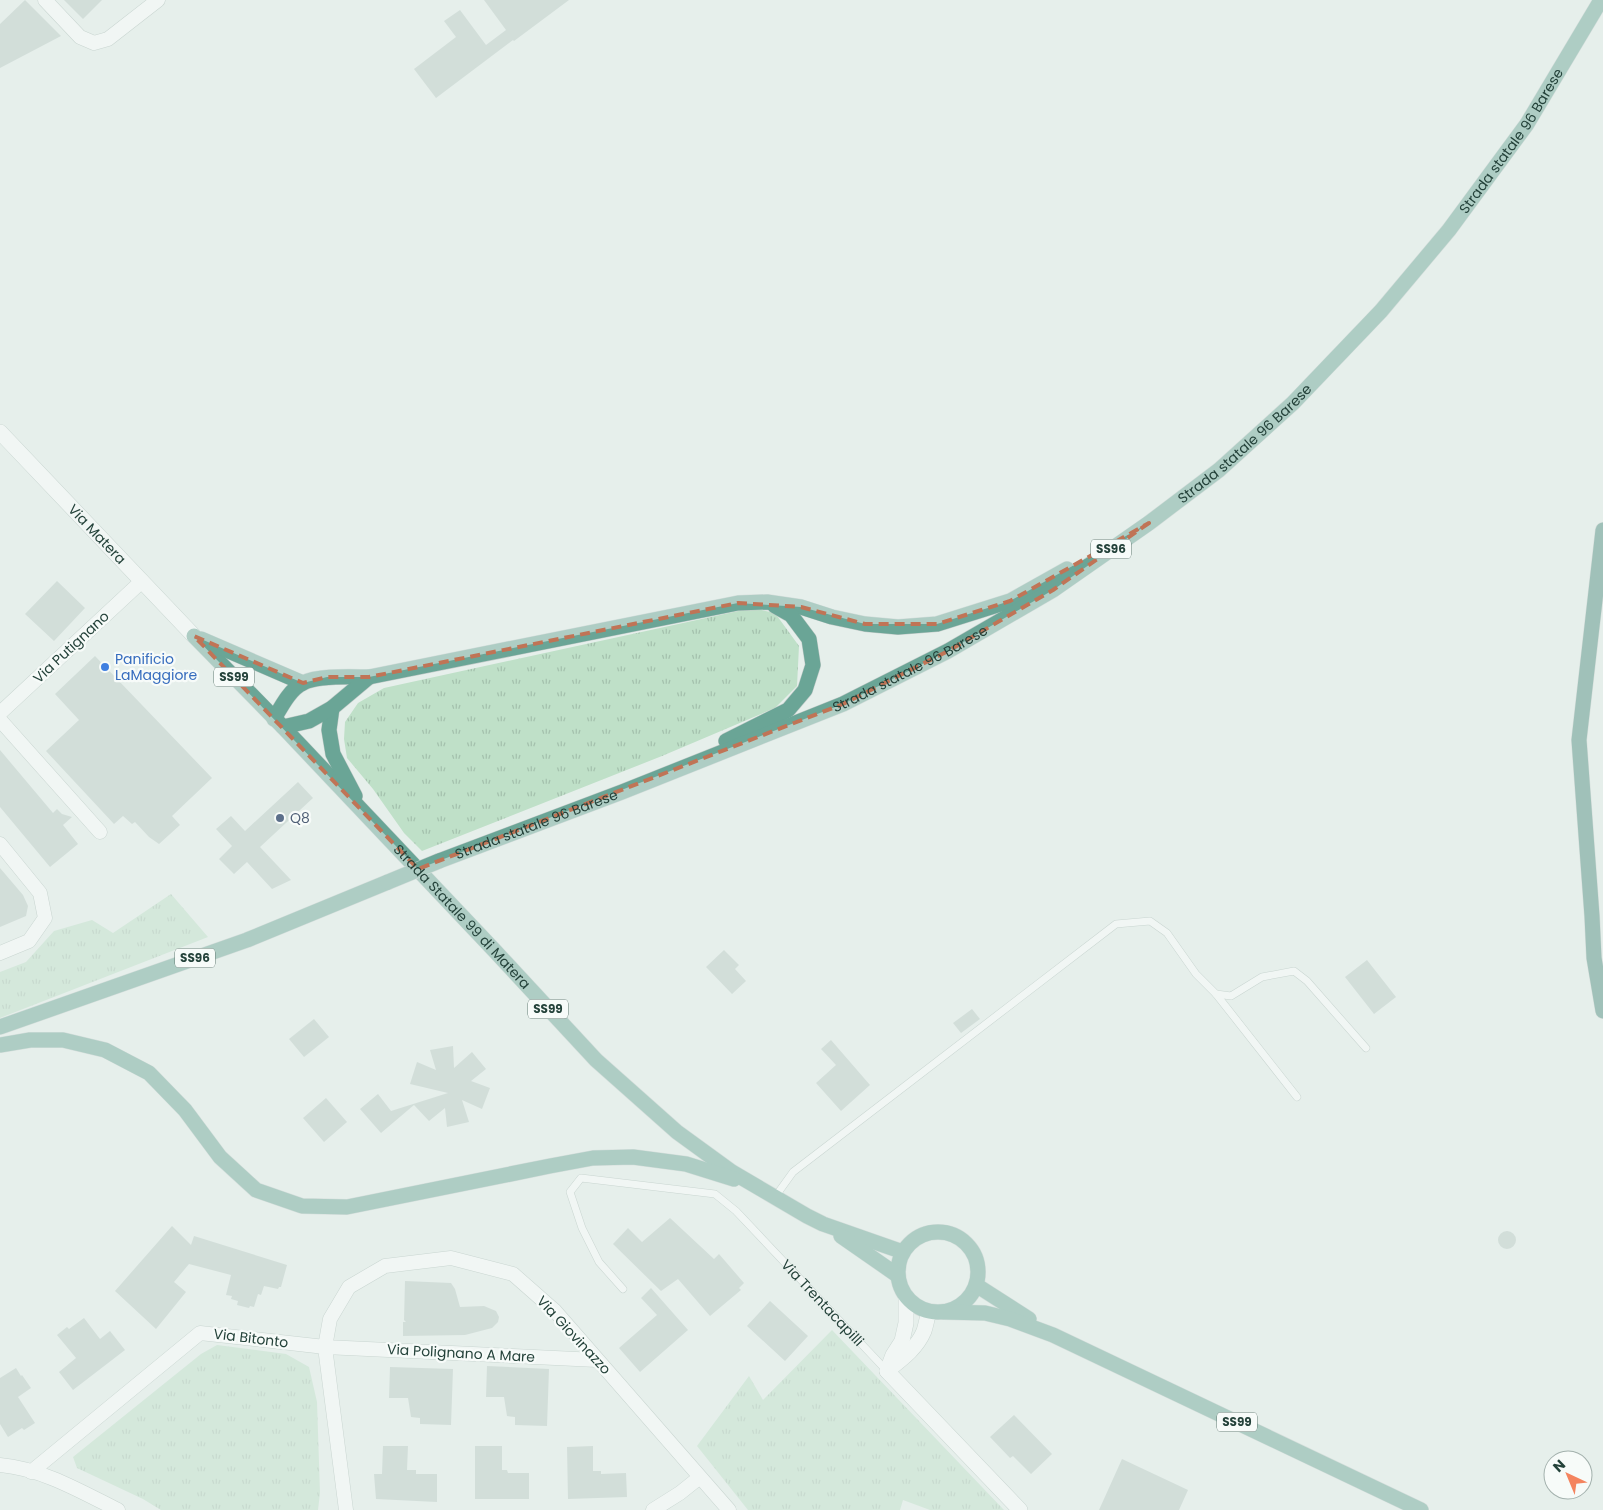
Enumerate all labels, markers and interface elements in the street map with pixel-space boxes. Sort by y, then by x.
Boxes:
street label: Strada statale 96 Barese [1454,64,1568,218]
street label: Strada statale 96 Barese [1173,379,1316,508]
street label: Via Matera [64,500,131,569]
road number: SS96 [1091,540,1131,558]
street label: Via Putignano [29,606,114,688]
street label: Strada statale 96 Barese [829,620,992,717]
place label: Panificio LaMaggiore [115,649,198,685]
marker: Panificio LaMaggiore [99,661,111,673]
road number: SS99 [214,668,254,686]
street label: Strada statale 96 Barese [452,784,621,864]
place label: Q8 [290,808,310,828]
marker: Q8 [274,812,286,824]
street label: Strada Statale 99 di Matera [389,840,535,993]
road number: SS96 [175,948,215,968]
road number: SS99 [528,1000,568,1019]
street label: Via Trentacapilli [777,1255,868,1350]
street label: Via Giovinazzo [532,1291,616,1379]
street label: Via Bitonto [212,1323,290,1353]
street label: Via Polignano A Mare [386,1339,536,1367]
road number: SS99 [1217,1412,1257,1431]
north arrow [1543,1450,1593,1500]
text: N [1548,1455,1570,1476]

